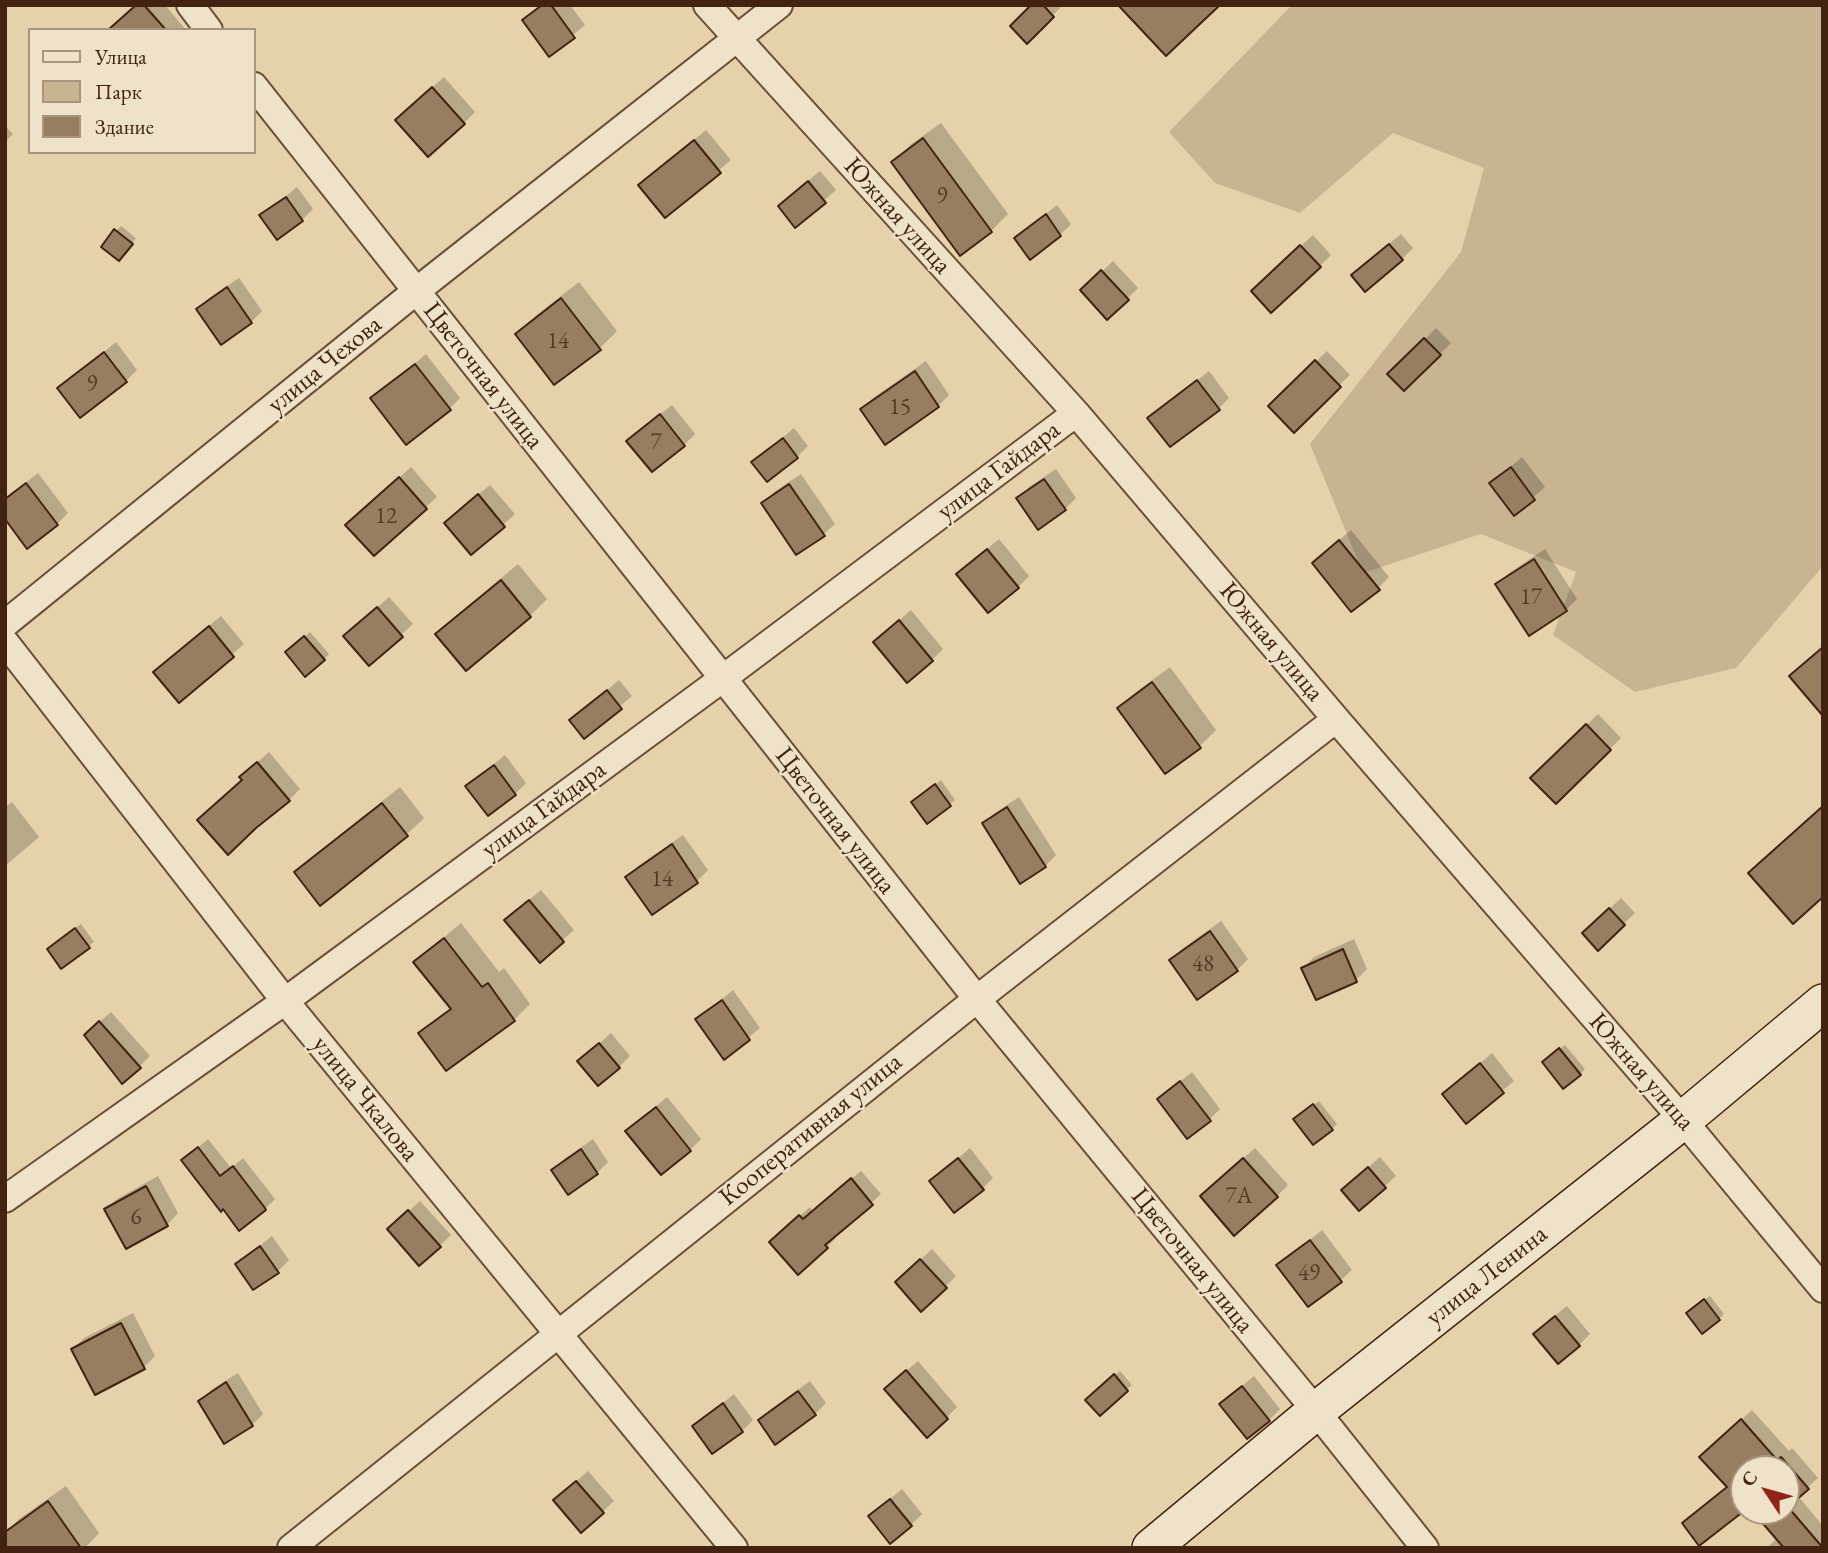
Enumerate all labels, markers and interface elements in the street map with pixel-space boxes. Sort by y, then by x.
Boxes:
legend [28,28,256,154]
text: Улица [95,43,147,70]
text: Парк [95,78,142,105]
text: Здание [95,113,154,140]
street label: Южная улица [836,151,958,281]
house number: 9 [936,183,948,211]
street label: Цветочная улица [416,296,550,456]
street label: улица Чехова [262,309,388,421]
house number: 14 [547,328,569,356]
house number: 9 [86,371,98,399]
house number: 15 [889,394,911,422]
street label: улица Гайдара [931,415,1067,527]
house number: 7 [650,429,662,457]
house number: 12 [375,503,397,531]
street label: Южная улица [1212,576,1330,708]
house number: 17 [1520,584,1542,612]
street label: Цветочная улица [768,741,902,901]
street label: улица Гайдара [476,754,612,866]
house number: 14 [651,866,673,894]
house number: 48 [1192,951,1214,979]
street label: Южная улица [1581,1007,1701,1137]
street label: улица Чкалова [305,1030,425,1168]
street label: Кооперативная улица [713,1047,909,1213]
street label: Цветочная улица [1124,1182,1260,1340]
house number: 7А [1226,1183,1252,1211]
house number: 6 [130,1204,142,1232]
street label: улица Ленина [1420,1219,1554,1333]
house number: 49 [1298,1260,1320,1288]
north arrow [1730,1455,1800,1525]
text: С [1735,1466,1763,1491]

